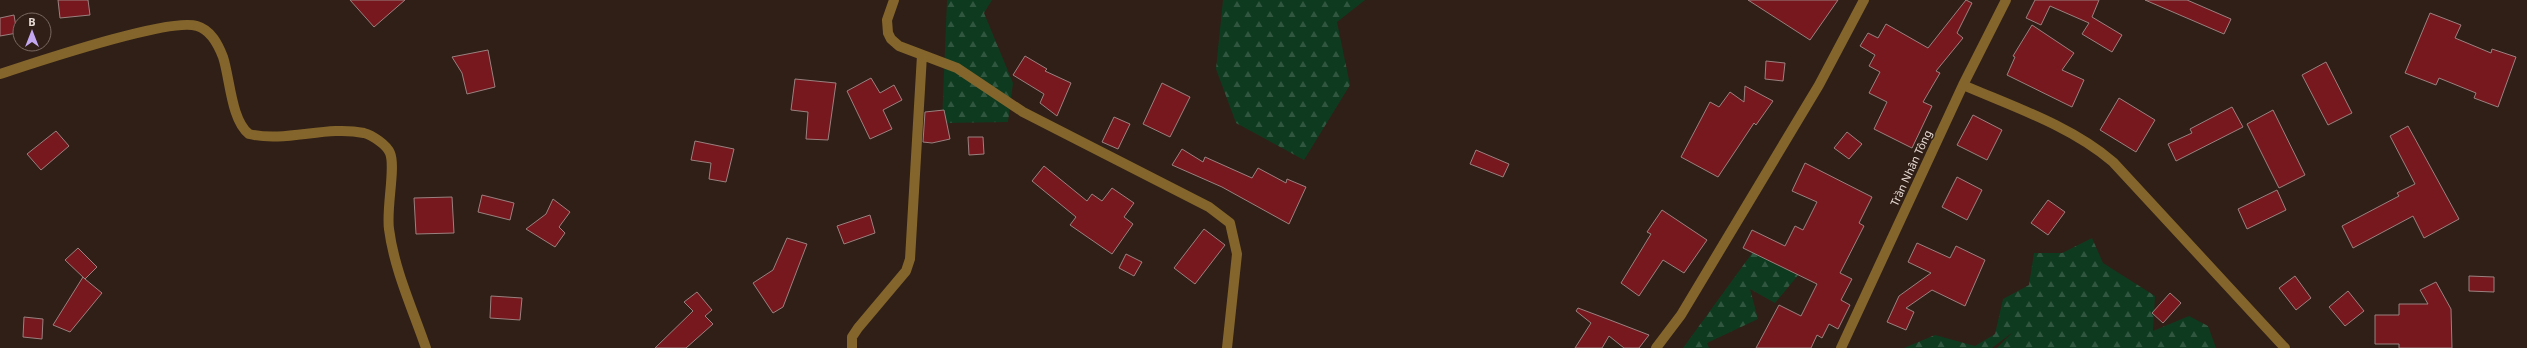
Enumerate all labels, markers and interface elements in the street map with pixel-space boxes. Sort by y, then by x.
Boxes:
north arrow [12,12,52,52]
text: B [28,14,36,29]
street label: Trần Nhân Tông [1886,127,1935,208]

